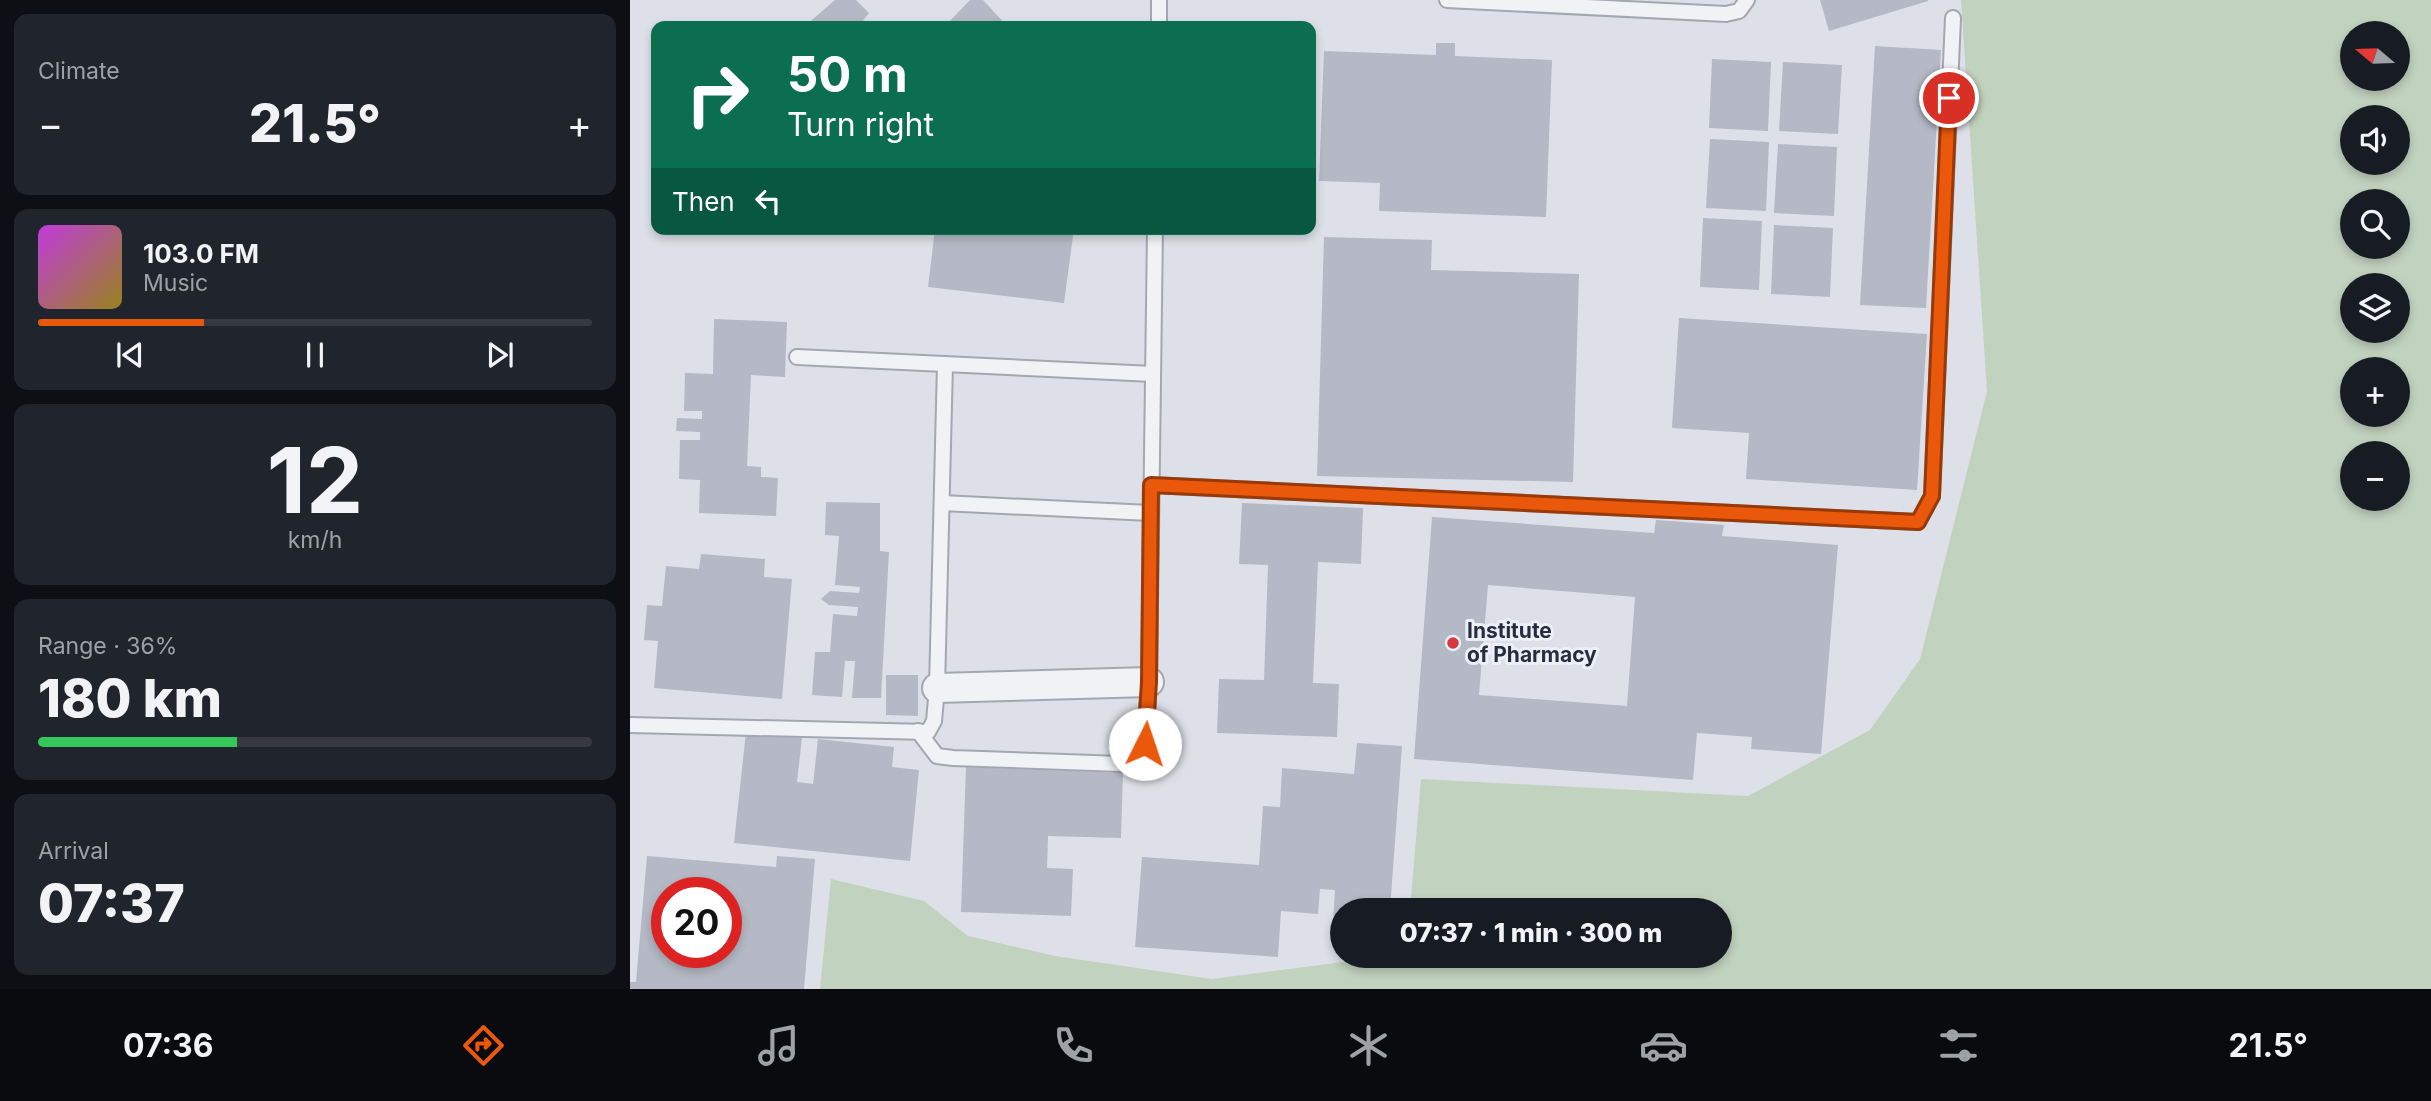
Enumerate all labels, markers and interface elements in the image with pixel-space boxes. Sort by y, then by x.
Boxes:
north arrow [2340,21,2410,91]
map controls [2340,21,2410,511]
text: 50 m [787,45,908,104]
icon: right [672,49,763,140]
text: Climate [38,57,120,85]
pin [1919,68,1979,128]
icon: arrive [1930,79,1968,117]
text: 21.5° [249,92,381,155]
text: − [38,101,63,147]
text: + [567,101,592,147]
text: Turn right [787,105,934,144]
button: sound [2340,105,2410,175]
icon: left [749,182,787,220]
text: Then [672,186,735,217]
button: search [2340,189,2410,259]
text: 103.0 FM [143,238,259,269]
text: Music [143,269,208,297]
button: layers [2340,273,2410,343]
icon: previous [111,336,149,374]
icon: pause [296,336,334,374]
icon: next [481,336,519,374]
button: + [2340,357,2410,427]
text: 12 [267,425,363,535]
button: − [2340,441,2410,511]
text: km/h [288,526,342,554]
place label: Institute of Pharmacy [1467,618,1597,667]
text: Range · 36% [38,632,177,660]
marker: Institute of Pharmacy [1445,635,1461,651]
text: 180 km [38,667,222,730]
position arrow [1108,707,1182,781]
text: Arrival [38,837,109,865]
text: 07:37 [38,872,185,935]
speed limit sign: 20 [651,877,742,968]
text: 07:37 · 1 min · 300 m [1400,917,1662,948]
icon: directions [459,1021,508,1070]
icon: music [754,1021,803,1070]
icon: phone [1049,1021,1098,1070]
icon: climate [1344,1021,1393,1070]
icon: car [1639,1021,1688,1070]
icon: filters [1934,1021,1983,1070]
text: 07:36 [123,1026,214,1065]
text: 21.5° [2229,1026,2308,1065]

